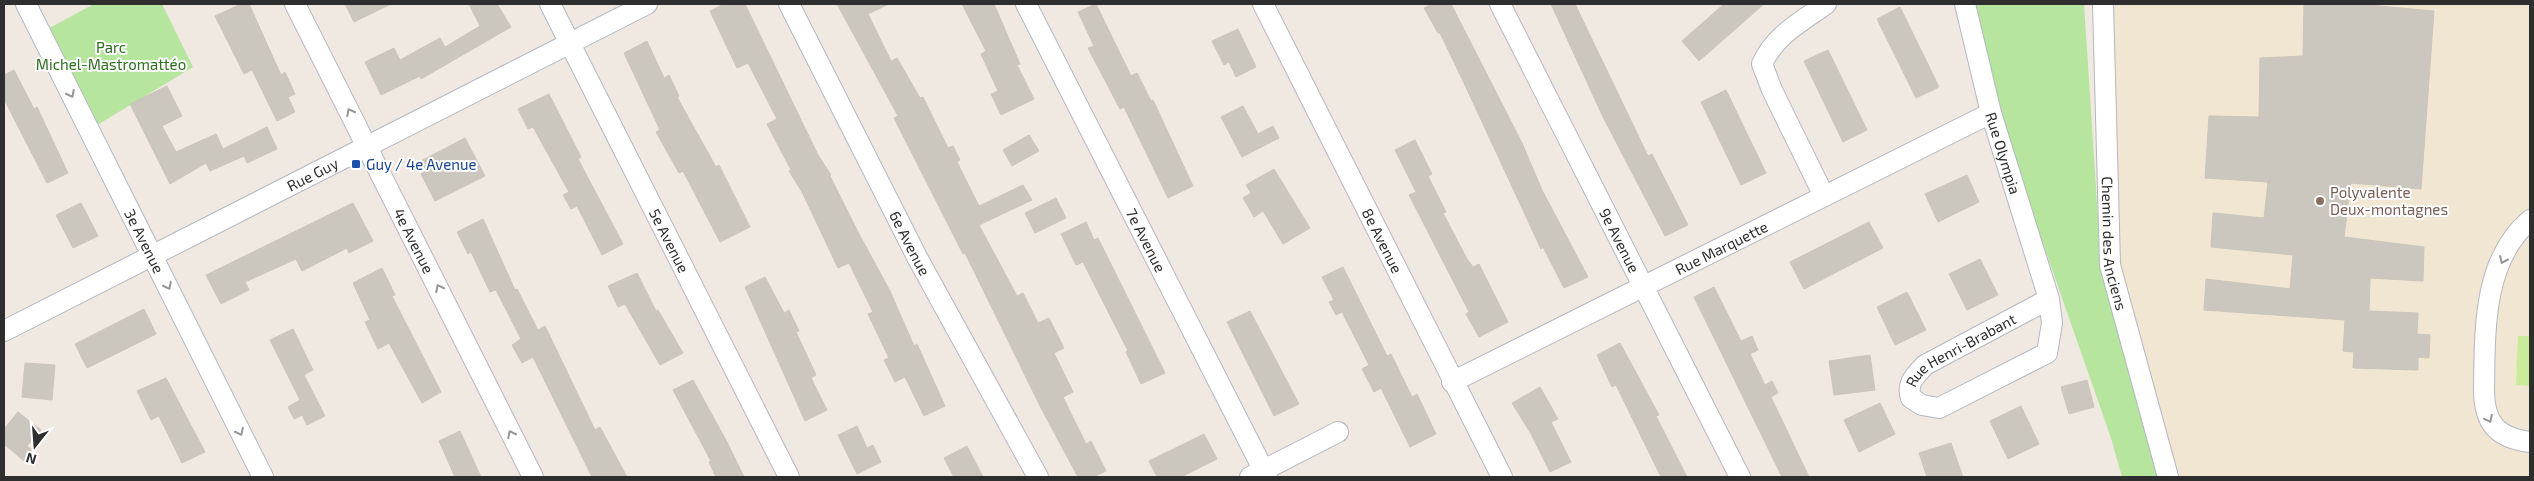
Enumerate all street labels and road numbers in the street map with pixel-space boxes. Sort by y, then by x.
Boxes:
street label: Rue Olympia [1982,110,2025,196]
street label: Rue Guy [284,154,341,195]
street label: Chemin des Anciens [2099,176,2131,312]
street label: 4e Avenue [390,205,438,276]
street label: 5e Avenue [646,205,693,276]
street label: 7e Avenue [1123,205,1170,275]
street label: 8e Avenue [1359,205,1406,276]
street label: 9e Avenue [1596,205,1644,276]
street label: 3e Avenue [121,206,168,276]
street label: 6e Avenue [886,208,934,278]
street label: Rue Marquette [1672,217,1771,278]
street label: Rue Henri-Brabant [1901,309,2019,390]

